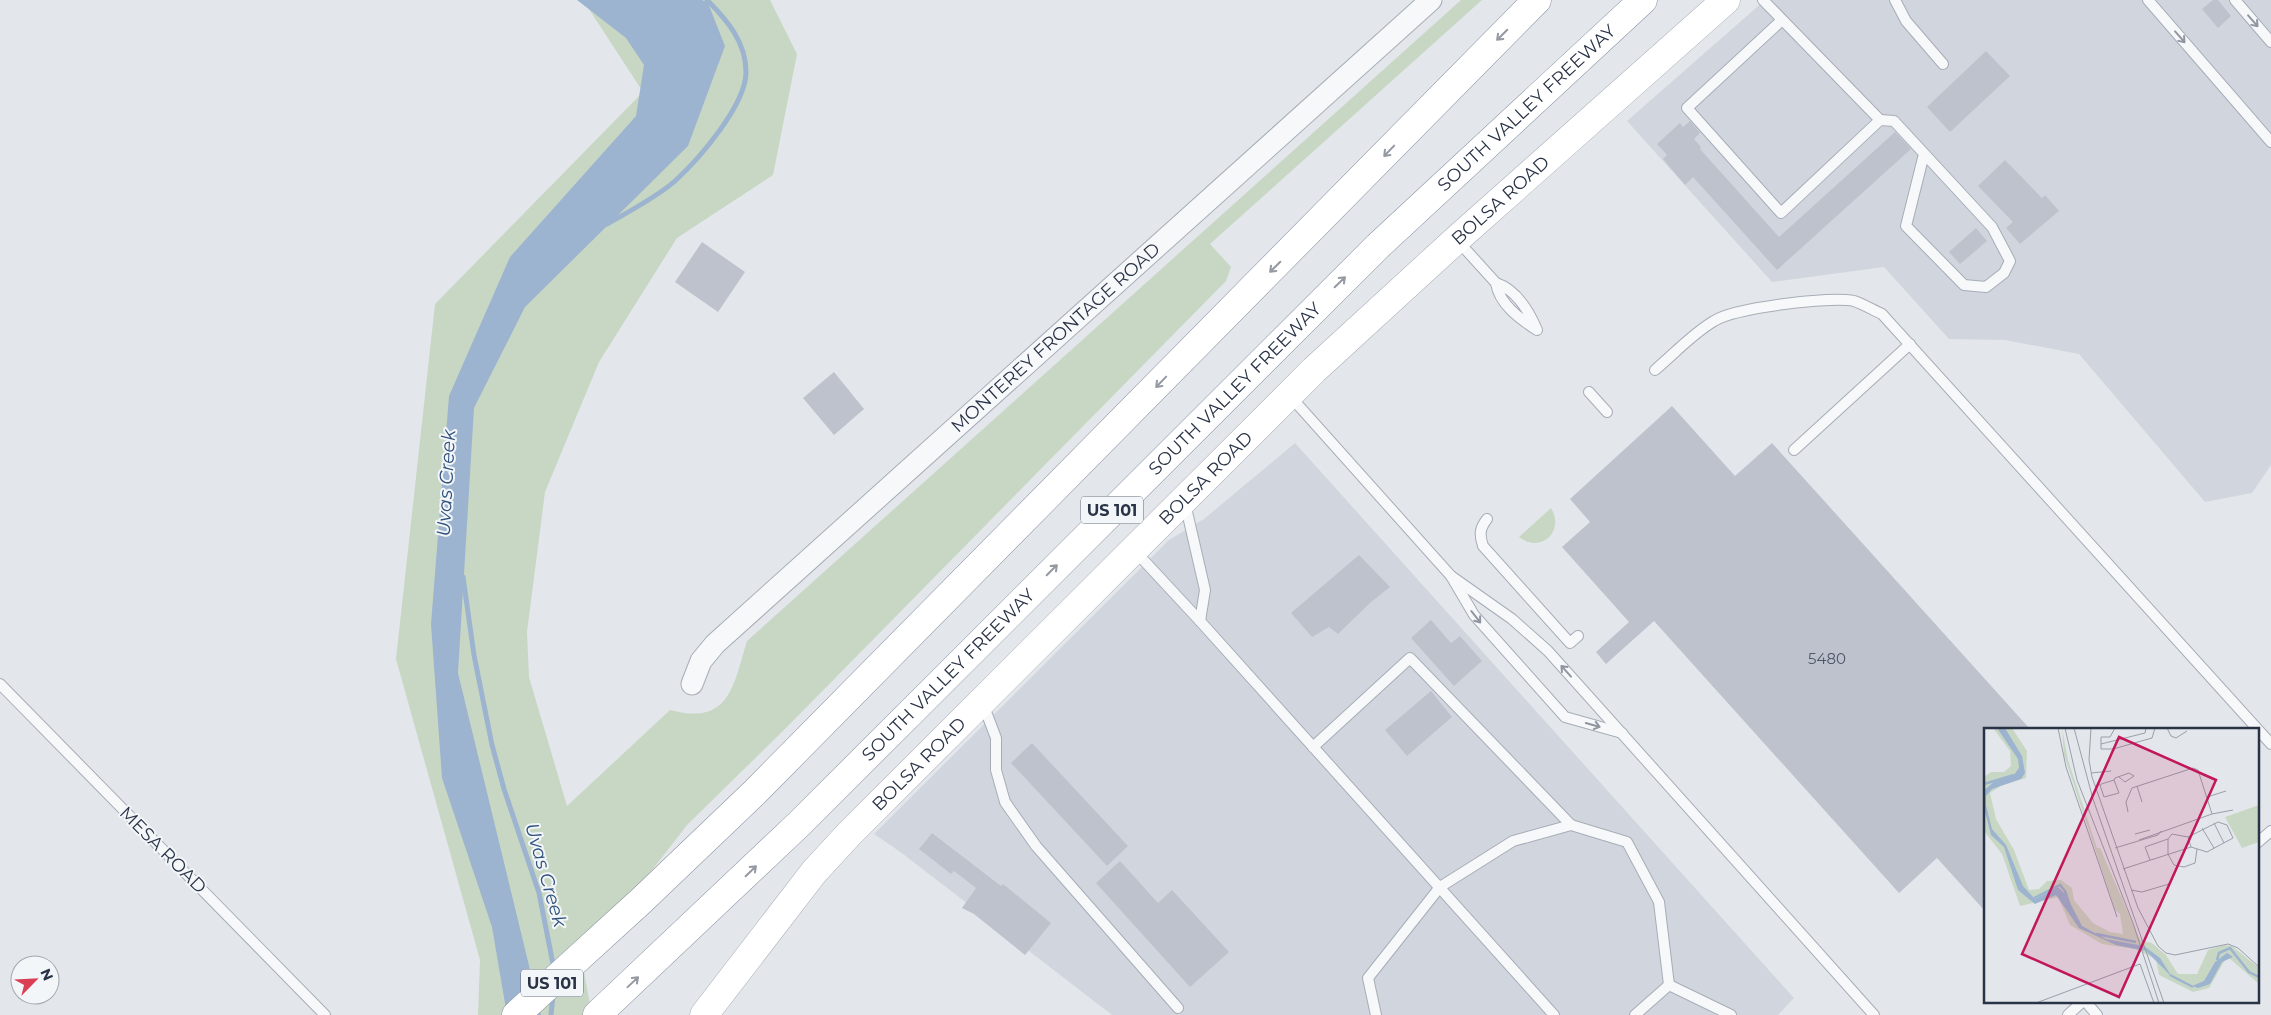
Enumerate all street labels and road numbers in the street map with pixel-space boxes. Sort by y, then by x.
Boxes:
street label: SOUTH VALLEY FREEWAY [1433,20,1621,196]
street label: BOLSA ROAD [1447,151,1554,250]
street label: MONTEREY FRONTAGE ROAD [947,238,1165,437]
street label: SOUTH VALLEY FREEWAY [1144,298,1326,480]
street label: BOLSA ROAD [1154,427,1257,529]
road number: US 101 [1081,496,1143,524]
street label: SOUTH VALLEY FREEWAY [857,584,1040,766]
street label: BOLSA ROAD [868,713,971,816]
street label: MESA ROAD [115,802,211,898]
road number: US 101 [521,970,583,996]

